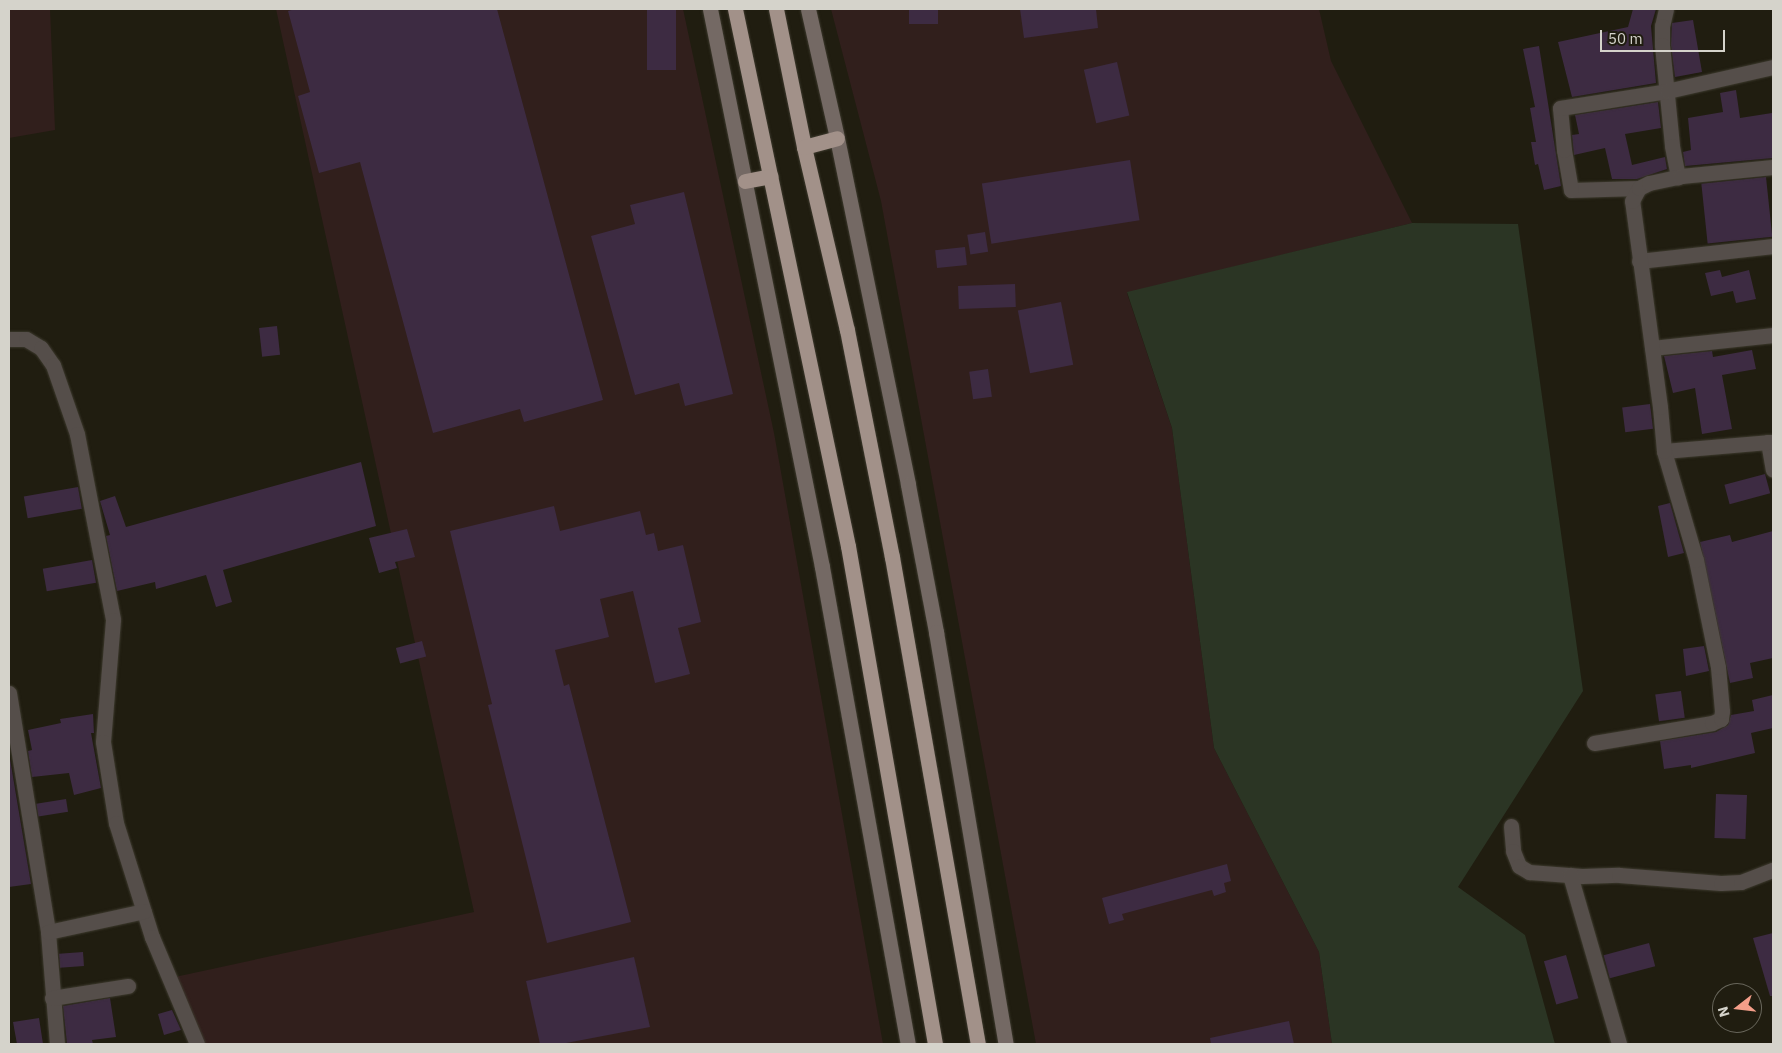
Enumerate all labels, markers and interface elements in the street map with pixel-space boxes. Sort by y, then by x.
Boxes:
scale bar [1602,20,1727,52]
text: 50 m [1608,29,1643,48]
north arrow [1712,983,1762,1033]
text: N [1713,1005,1734,1019]

